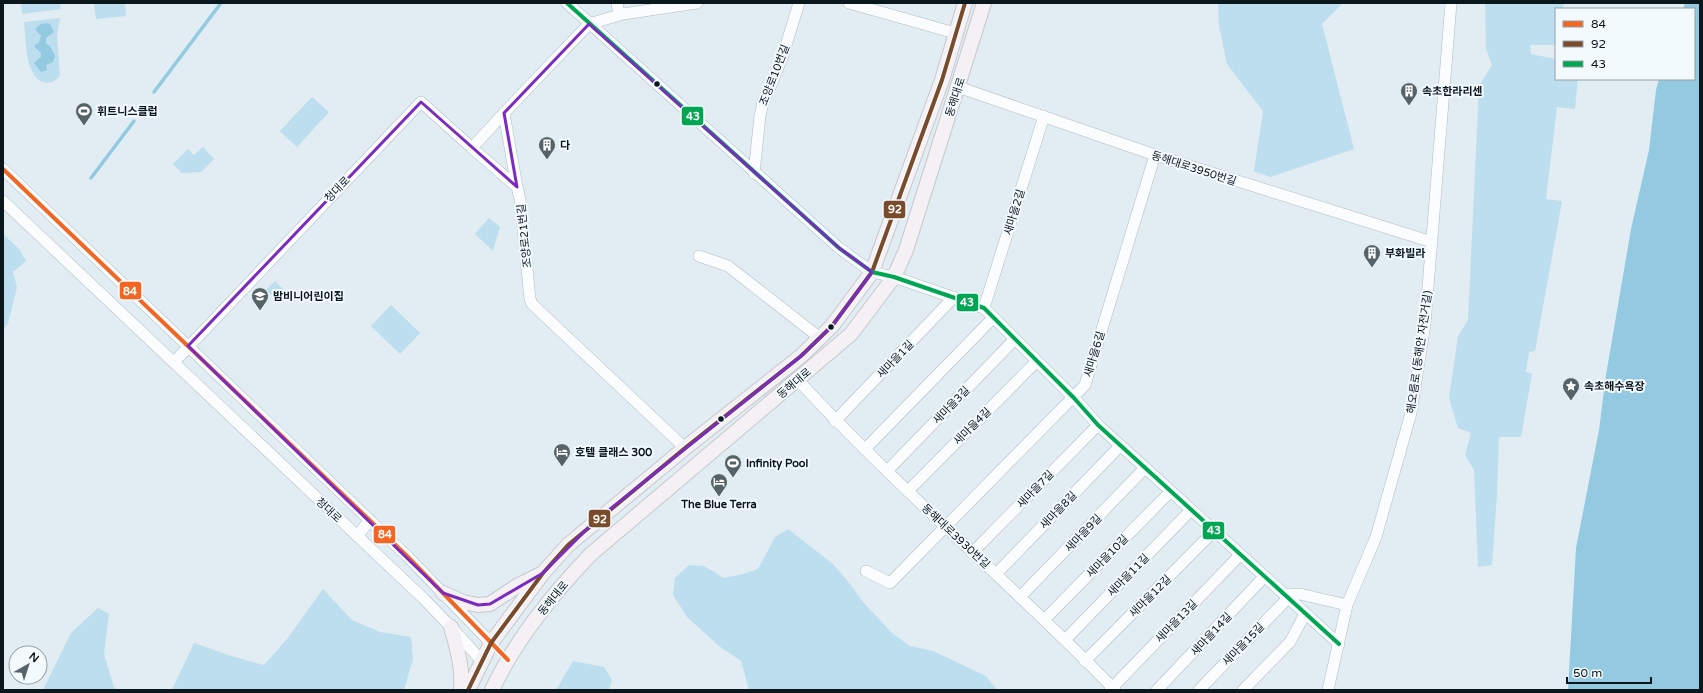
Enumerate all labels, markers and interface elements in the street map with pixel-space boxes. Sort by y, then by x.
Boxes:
legend [1555,8,1695,80]
text: 84 [1591,17,1607,31]
text: 92 [1591,37,1606,51]
street label: 조양로10번길 [757,43,792,108]
text: 43 [1591,57,1606,71]
street label: 동해대로 [943,76,968,118]
unlabelled marker [652,79,662,89]
building icon: 속초한라리센 [1399,81,1419,106]
place label: 속초한라리센 [1422,85,1483,98]
sports icon: 휘트니스클럽 [74,101,94,126]
place label: 휘트니스클럽 [97,105,158,118]
line badge: 43 [681,106,704,126]
text: 43 [686,110,700,123]
building icon: 다 [537,135,557,160]
place label: 다 [560,139,570,152]
street label: 동해대로3950번길 [1150,149,1238,188]
street label: 청대로 [322,174,353,205]
street label: 새마을2길 [1001,188,1028,237]
line badge: 92 [883,200,906,219]
street label: 조양로21번길 [515,203,534,269]
text: 92 [888,203,902,216]
building icon: 부화빌라 [1362,243,1382,268]
place label: 부화빌라 [1385,247,1425,260]
line badge: 84 [119,281,142,300]
text: 84 [123,285,137,298]
school or university icon: 밤비니어린이집 [250,286,270,311]
place label: 밤비니어린이집 [273,290,344,303]
street label: 해오름로 (동해안 자전거길) [1404,290,1435,414]
line badge: 43 [956,293,979,312]
text: 43 [960,296,974,309]
unlabelled marker [826,322,836,332]
street label: 새마을6길 [1081,330,1108,379]
street label: 새마을1길 [874,338,916,381]
street label: 동해대로 [775,365,814,401]
place icon: 속초해수욕장 [1561,376,1581,401]
place label: 속초해수욕장 [1584,380,1645,393]
street label: 새마을3길 [930,384,972,427]
street label: 새마을4길 [951,405,994,448]
unlabelled marker [716,414,726,424]
hotel icon: 호텔 클래스 300 [552,442,572,467]
place label: 호텔 클래스 300 [575,446,652,459]
sports icon: Infinity Pool [723,453,743,478]
place label: Infinity Pool [746,457,809,471]
street label: 새마을7길 [1014,468,1056,511]
hotel icon: The Blue Terra [709,472,729,497]
street label: 새마을8길 [1037,489,1079,532]
street label: 청대로 [313,495,344,525]
place label: The Blue Terra [680,498,757,511]
street label: 동해대로3930번길 [919,501,992,571]
line badge: 92 [588,509,611,528]
street label: 새마을9길 [1062,512,1104,555]
text: 92 [593,513,607,526]
line badge: 43 [1202,521,1225,540]
text: 43 [1207,524,1221,537]
line badge: 84 [373,525,396,544]
text: 84 [378,528,392,541]
street label: 새마을10길 [1084,532,1131,580]
street label: 새마을11길 [1105,551,1152,599]
street label: 새마을12길 [1127,573,1174,620]
street label: 동해대로 [536,578,571,618]
street label: 새마을13길 [1153,597,1200,645]
street label: 새마을14길 [1188,610,1235,659]
street label: 새마을15길 [1220,620,1267,668]
north arrow [8,645,48,685]
text: N [26,650,42,665]
scale bar [1567,659,1651,685]
text: 50 m [1573,666,1602,680]

